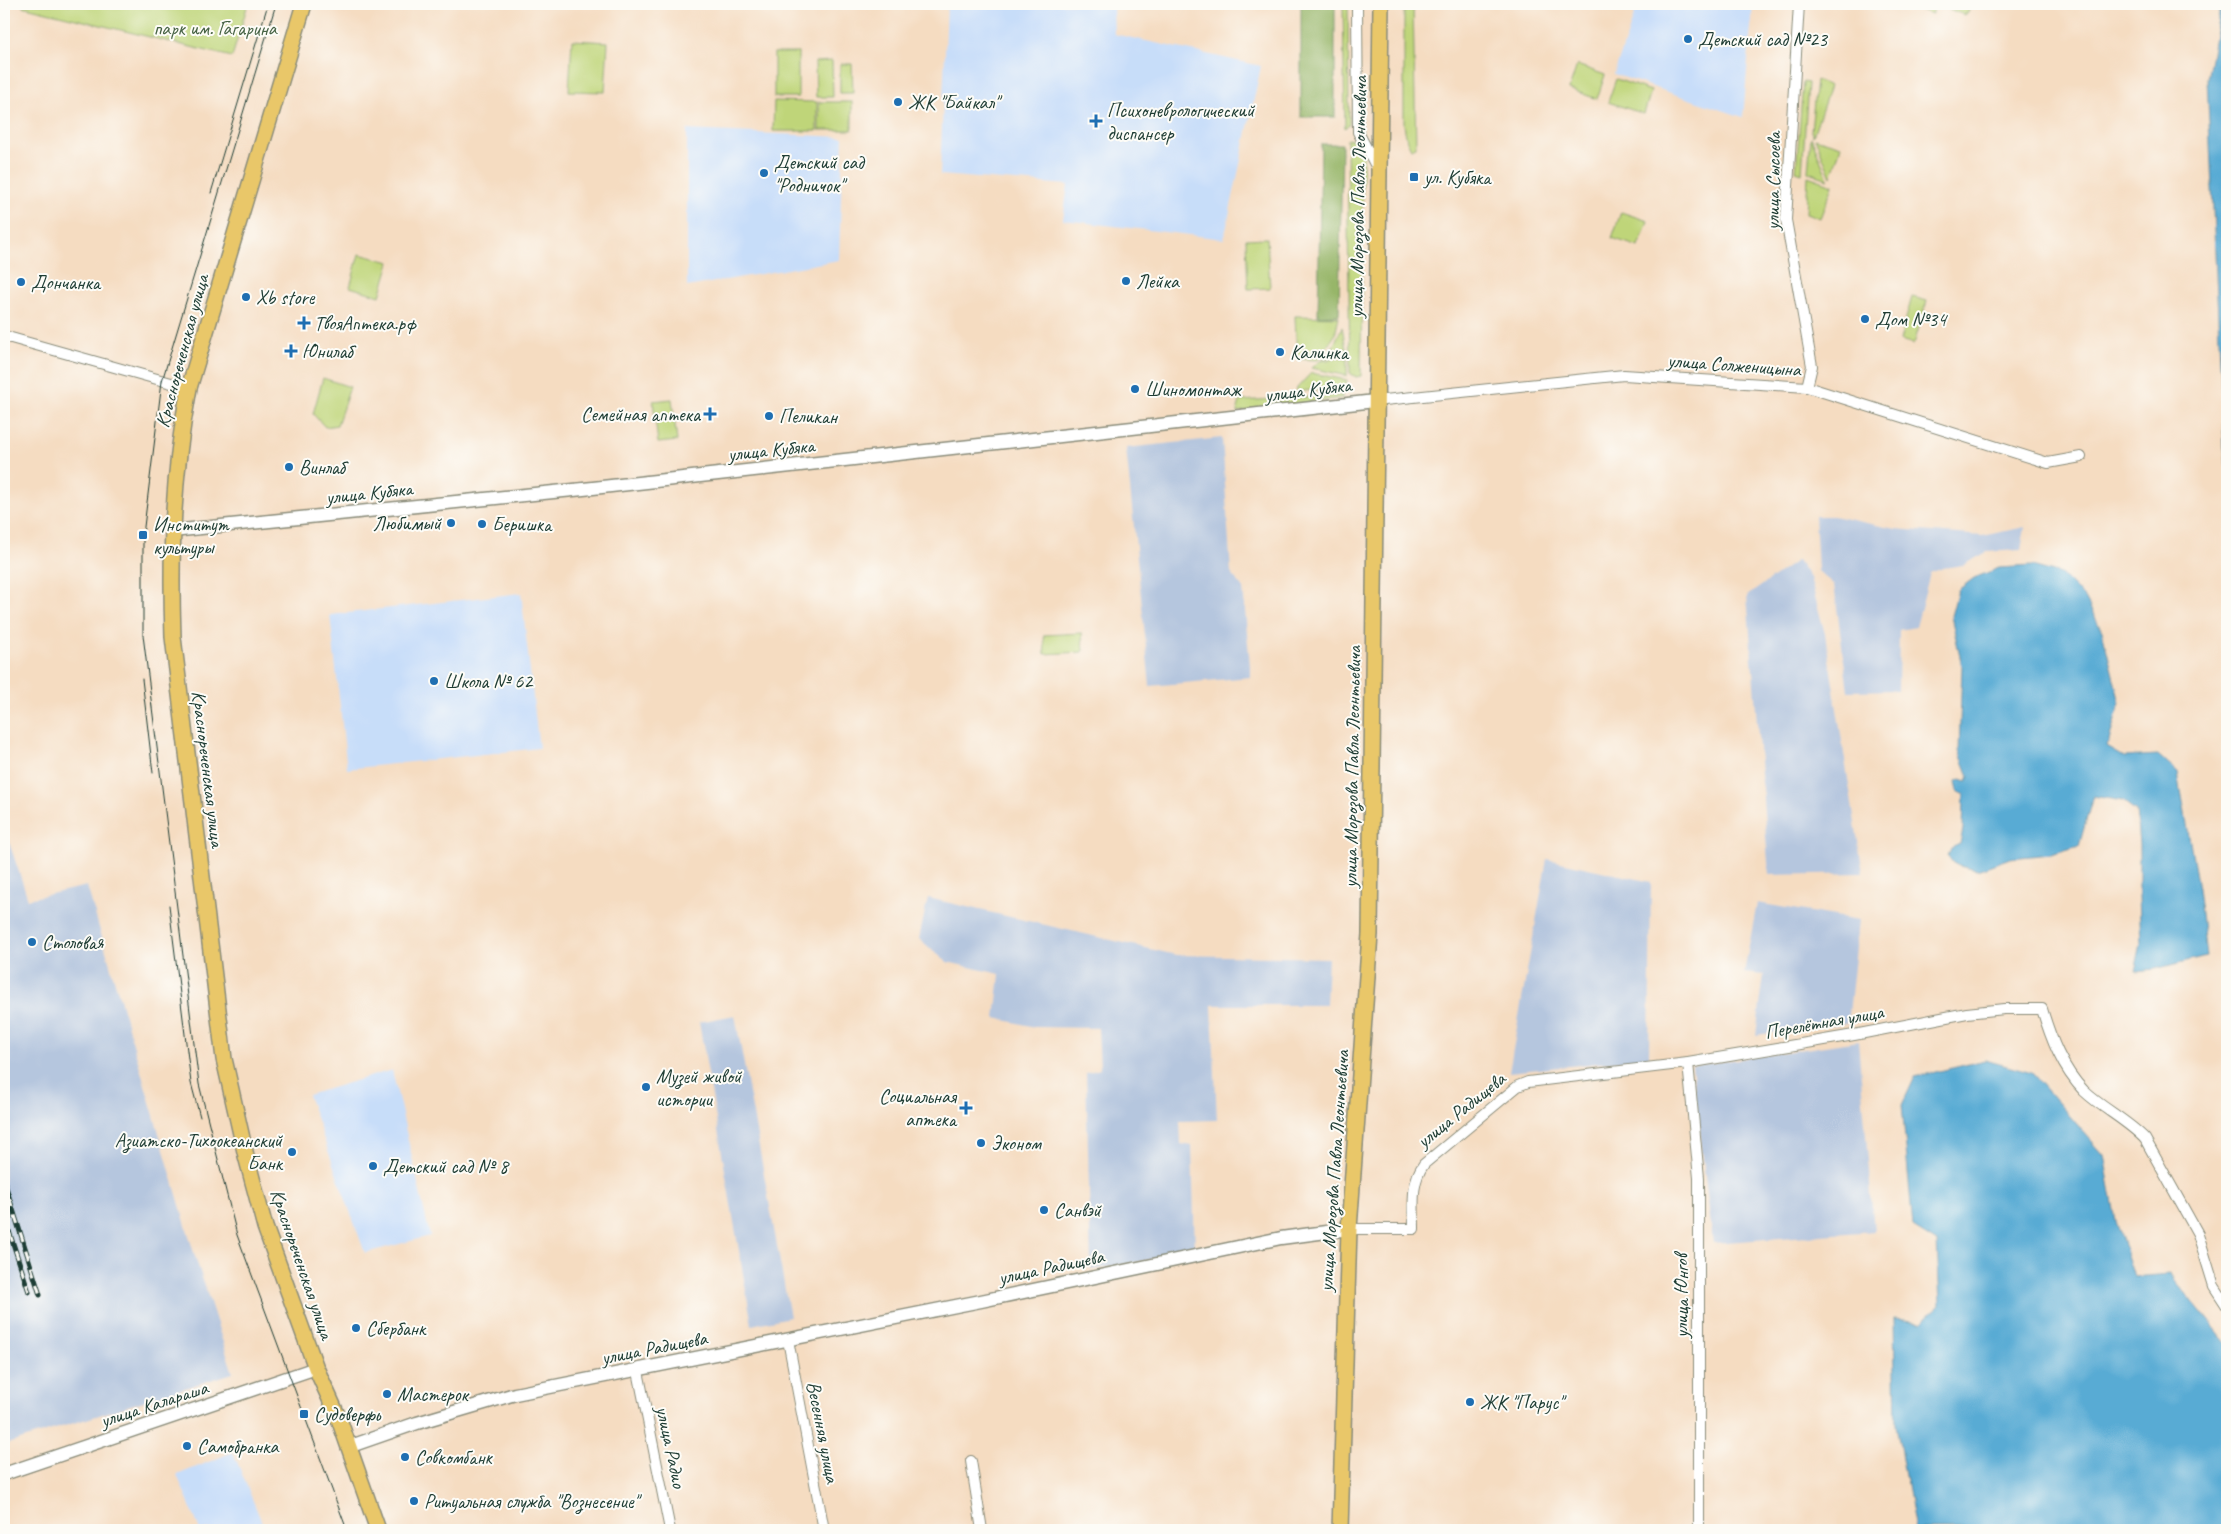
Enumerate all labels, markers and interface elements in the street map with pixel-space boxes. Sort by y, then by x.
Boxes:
park label: парк им. Гагарина [153,16,278,41]
place label: Детский сад №23 [1698,27,1829,52]
marker: Детский сад №23 [1682,33,1694,45]
street label: улица Морозова Павла Леонтьевича [1343,74,1374,319]
place label: ЖК "Байкал" [908,90,1003,115]
marker: ЖК "Байкал" [892,96,904,108]
place label: Психоневрологический диспансер [1107,98,1256,146]
marker: Психоневрологический диспансер [1089,114,1103,128]
street label: улица Сысоева [1760,130,1786,231]
place label: Детский сад "Родничок" [774,150,865,198]
place label: ул. Кубяка [1423,165,1492,190]
marker: Детский сад "Родничок" [758,167,770,179]
marker: ул. Кубяка [1408,171,1420,183]
place label: Лейка [1136,269,1180,294]
place label: Дончанка [31,270,102,295]
street label: Краснореченская улица [150,270,215,430]
marker: Лейка [1120,275,1132,287]
marker: Дончанка [15,276,27,288]
place label: Xb store [256,285,316,310]
marker: Xb store [240,291,252,303]
place label: Дом №34 [1875,307,1948,332]
place label: ТвояАптека.рф [314,311,417,336]
marker: Дом №34 [1859,313,1871,325]
marker: ТвояАптека.рф [298,317,310,329]
place label: Юнилаб [302,339,357,364]
place label: Калинка [1290,340,1350,365]
marker: Юнилаб [284,344,298,358]
marker: Калинка [1274,346,1286,358]
street label: улица Солженицына [1666,348,1803,382]
street label: улица Кубяка [1262,372,1355,408]
place label: Шиномонтаж [1145,377,1242,402]
marker: Шиномонтаж [1129,383,1141,395]
place label: Семейная аптека [581,402,702,427]
place label: Пеликан [779,404,839,429]
marker: Семейная аптека [704,408,716,420]
marker: Пеликан [763,410,775,422]
street label: улица Кубяка [725,433,817,467]
place label: Винлаб [299,455,349,480]
marker: Винлаб [283,461,295,473]
street label: улица Кубяка [323,476,415,510]
place label: Любимый [373,511,443,536]
place label: Институт культуры [153,512,230,560]
place label: Беришка [492,512,553,537]
marker: Любимый [445,517,457,529]
marker: Беришка [476,518,488,530]
marker: Институт культуры [137,529,149,541]
street label: улица Морозова Павла Леонтьевича [1337,644,1368,889]
place label: Школа № 62 [444,669,534,694]
marker: Школа № 62 [428,675,440,687]
street label: Краснореченская улица [186,689,230,850]
place label: Столовая [42,930,104,955]
marker: Столовая [26,936,38,948]
street label: Перелётная улица [1763,999,1887,1045]
street label: улица Морозова Павла Леонтьевича [1313,1048,1356,1294]
place label: Музей живой истории [656,1064,743,1112]
street label: улица Радищева [1411,1066,1511,1154]
marker: Музей живой истории [640,1081,652,1093]
place label: Социальная аптека [879,1084,958,1132]
marker: Социальная аптека [960,1102,972,1114]
place label: Азиатско-Тихоокеанский Банк [115,1128,284,1176]
place label: Эконом [991,1131,1042,1156]
marker: Эконом [975,1137,987,1149]
marker: Азиатско-Тихоокеанский Банк [286,1146,298,1158]
place label: Детский сад № 8 [383,1154,510,1179]
marker: Детский сад № 8 [367,1160,379,1172]
street label: Краснореченская улица [265,1185,340,1344]
place label: Санвэй [1054,1198,1103,1223]
marker: Санвэй [1038,1204,1050,1216]
street label: улица Радищева [995,1243,1107,1291]
street label: улица Юнгов [1669,1251,1694,1339]
place label: Сбербанк [366,1316,427,1341]
marker: Сбербанк [350,1322,362,1334]
street label: улица Радищева [598,1325,710,1371]
street label: улица Калараша [96,1375,212,1433]
street label: Весенняя улица [801,1379,845,1486]
place label: Мастерок [397,1382,470,1407]
marker: Мастерок [381,1388,393,1400]
place label: ЖК "Парус" [1480,1390,1567,1415]
marker: ЖК "Парус" [1464,1396,1476,1408]
place label: Судоверфь [314,1402,382,1427]
street label: улица Радио [650,1403,692,1491]
marker: Судоверфь [298,1408,310,1420]
place label: Самобранка [197,1434,280,1459]
marker: Самобранка [181,1440,193,1452]
place label: Совкомбанк [415,1445,493,1470]
marker: Совкомбанк [399,1451,411,1463]
place label: Ритуальная служба "Вознесение" [424,1489,642,1515]
marker: Ритуальная служба "Вознесение" [408,1495,420,1507]

